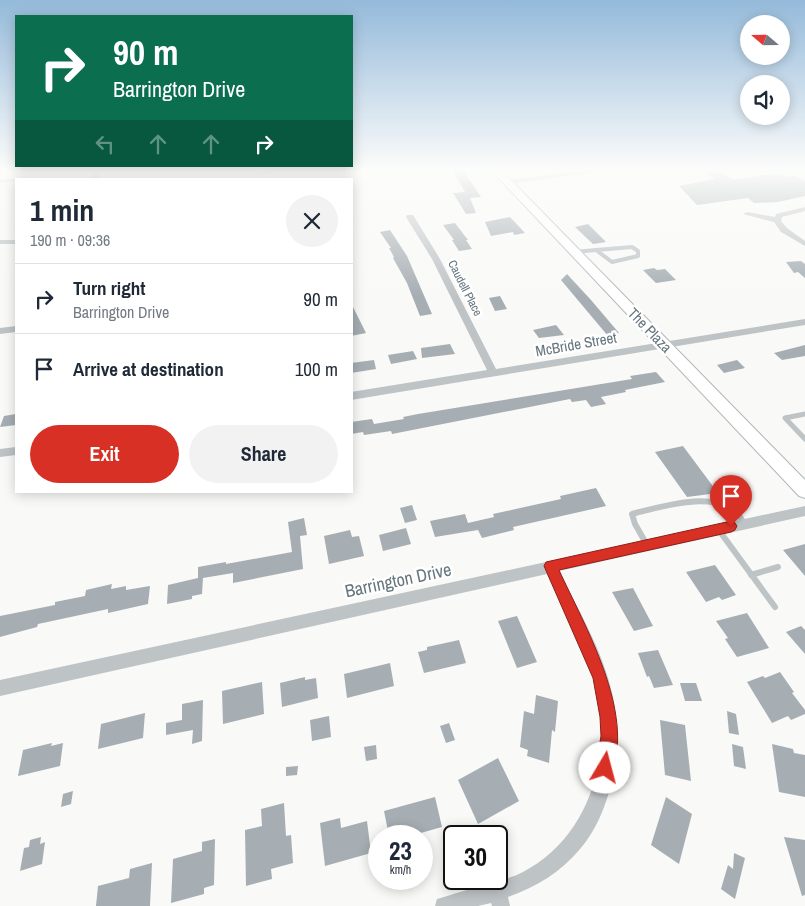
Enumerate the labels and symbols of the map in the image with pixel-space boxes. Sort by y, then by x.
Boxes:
north arrow [740,15,790,65]
street label: Caudell Place [444,257,486,319]
street label: The Plaza [623,303,677,357]
street label: McBride Street [534,326,619,361]
pin [710,475,752,526]
street label: Barrington Drive [342,557,454,603]
position arrow [578,741,630,793]
speed limit sign: 30 [443,825,508,890]

